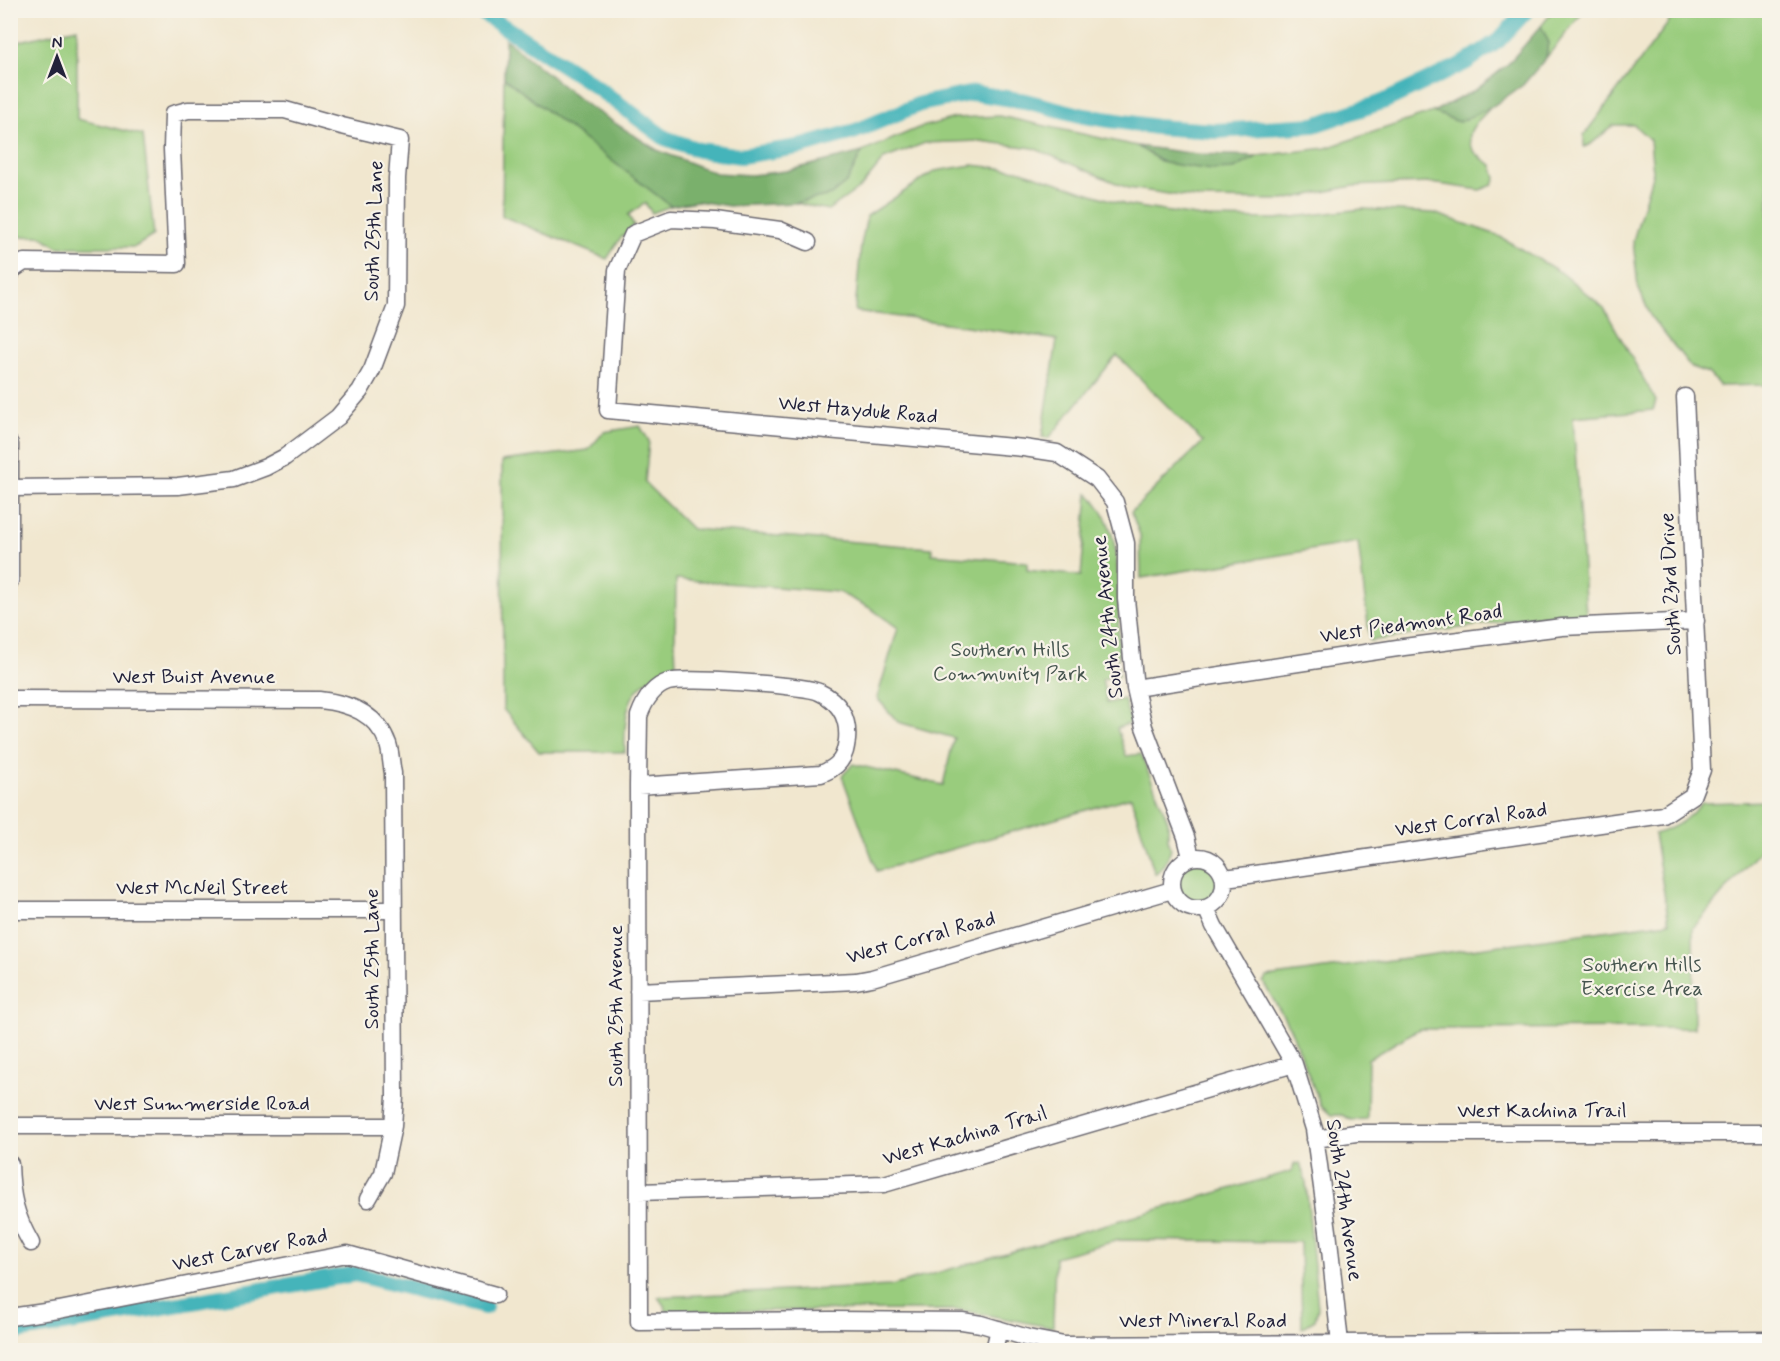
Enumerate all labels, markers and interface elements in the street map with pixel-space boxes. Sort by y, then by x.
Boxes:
north arrow [27,27,87,87]
text: N [52,33,62,54]
street label: South 25th Lane [358,160,390,302]
street label: West Hayduk Road [777,389,939,431]
street label: South 23rd Drive [1653,512,1689,656]
street label: South 24th Avenue [1086,534,1130,700]
street label: West Piedmont Road [1318,597,1504,651]
park label: Southern Hills Community Park [933,636,1087,688]
street label: West Buist Avenue [113,663,275,691]
street label: West Corral Road [1393,795,1549,845]
street label: West McNeil Street [116,874,288,902]
street label: South 25th Lane [358,888,386,1030]
street label: West Corral Road [843,905,999,971]
street label: South 25th Avenue [602,925,630,1087]
park label: Southern Hills Exercise Area [1581,951,1703,1003]
street label: West Summerside Road [94,1090,310,1118]
street label: West Kachina Trail [1457,1097,1627,1125]
street label: West Kachina Trail [880,1099,1050,1173]
street label: South 24th Avenue [1319,1117,1369,1283]
street label: West Carver Road [170,1221,330,1279]
street label: West Mineral Road [1119,1307,1287,1335]

